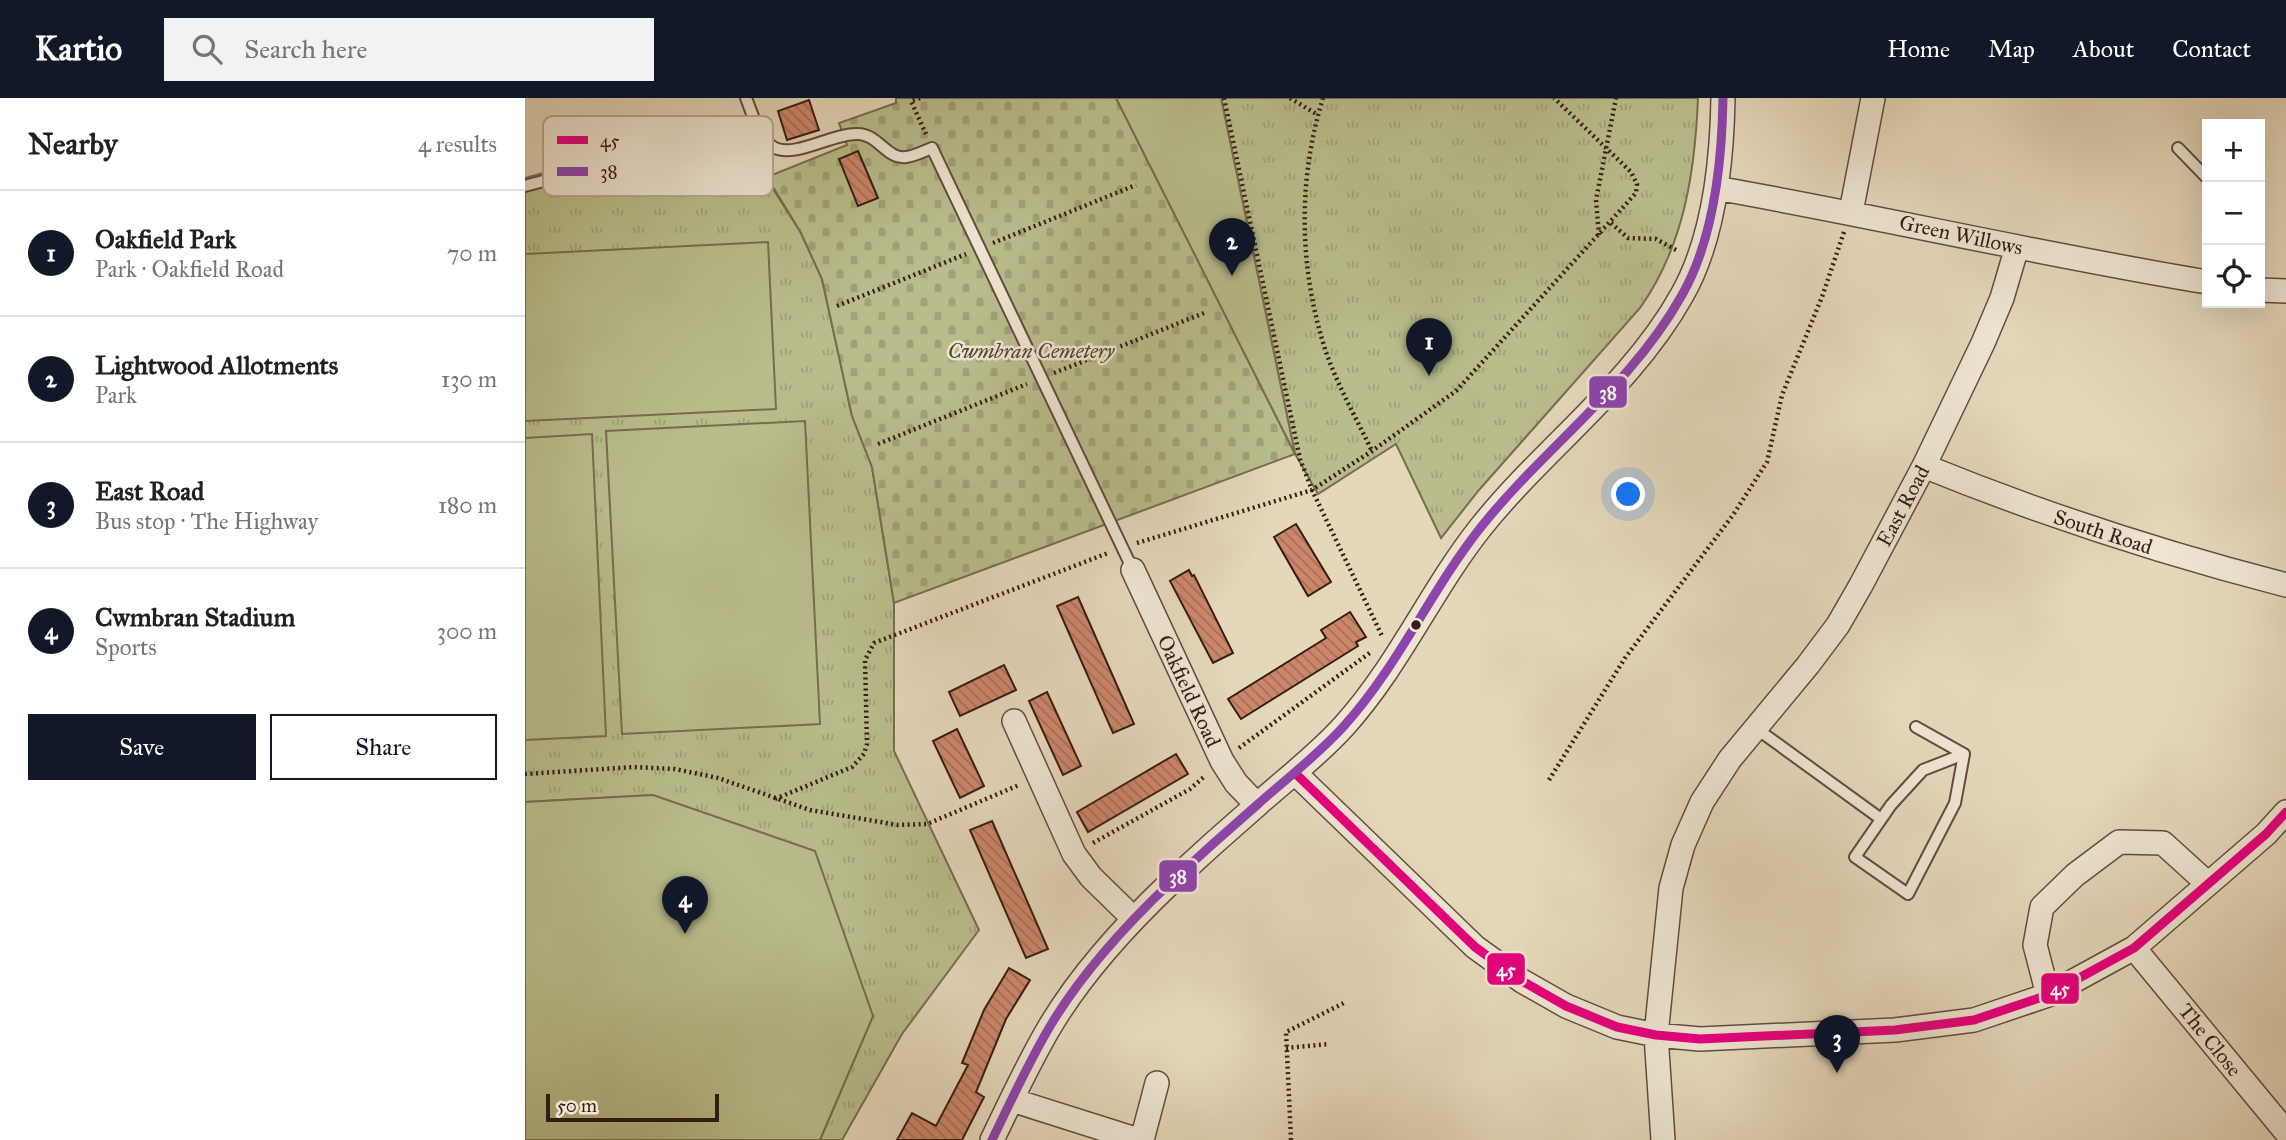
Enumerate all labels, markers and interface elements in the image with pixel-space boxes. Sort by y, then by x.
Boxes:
search box [164,18,654,81]
text: Kartio [35,29,122,69]
icon: search [188,30,226,68]
text: Search here [244,33,367,65]
text: Home [1887,34,1950,64]
text: Map [1988,34,2035,64]
text: About [2073,34,2134,64]
text: Contact [2172,34,2251,64]
legend [543,116,773,196]
map controls [2202,119,2265,308]
button: + [2202,119,2265,182]
text: Nearby [28,126,118,162]
text: 45 [600,129,620,152]
text: 4 results [418,130,497,158]
text: 38 [600,160,618,183]
button: − [2202,182,2265,245]
street label: Green Willows [1897,209,2025,261]
pin: 2 [1209,218,1255,276]
text: Oakfield Park [95,223,236,255]
text: 1 [46,239,56,267]
text: 70 m [447,239,497,267]
button: locate [2202,245,2265,308]
text: Park · Oakfield Road [95,255,284,283]
pin: 1 [1406,318,1452,376]
park label: Cwmbran Cemetery [948,338,1116,364]
text: Lightwood Allotments [95,349,338,381]
text: 2 [45,365,57,393]
text: 130 m [441,365,497,393]
line badge: 38 [1588,375,1628,409]
text: Park [95,381,137,409]
text: 38 [1599,381,1617,405]
street label: East Road [1871,461,1935,551]
text: East Road [95,475,204,507]
your location [1611,477,1645,511]
text: 3 [46,491,56,519]
text: 180 m [438,491,497,519]
street label: South Road [2050,504,2156,560]
text: Bus stop · The Highway [95,507,318,535]
text: Cwmbran Stadium [95,601,295,633]
text: 4 [45,617,57,645]
text: 300 m [437,617,497,645]
unlabelled marker [1409,618,1423,632]
street label: Oakfield Road [1152,631,1227,752]
text: Sports [95,633,157,661]
button: Save [28,714,256,780]
button: Share [270,714,497,780]
line badge: 38 [1158,859,1198,893]
text: 38 [1169,865,1187,889]
pin: 4 [662,876,708,934]
line badge: 45 [1486,952,1526,986]
text: 45 [1496,958,1516,982]
line badge: 45 [2040,972,2080,1005]
text: 45 [2050,977,2070,1001]
street label: The Close [2173,998,2247,1082]
pin: 3 [1814,1015,1860,1073]
scale bar [546,1091,719,1123]
text: 50 m [557,1094,597,1117]

